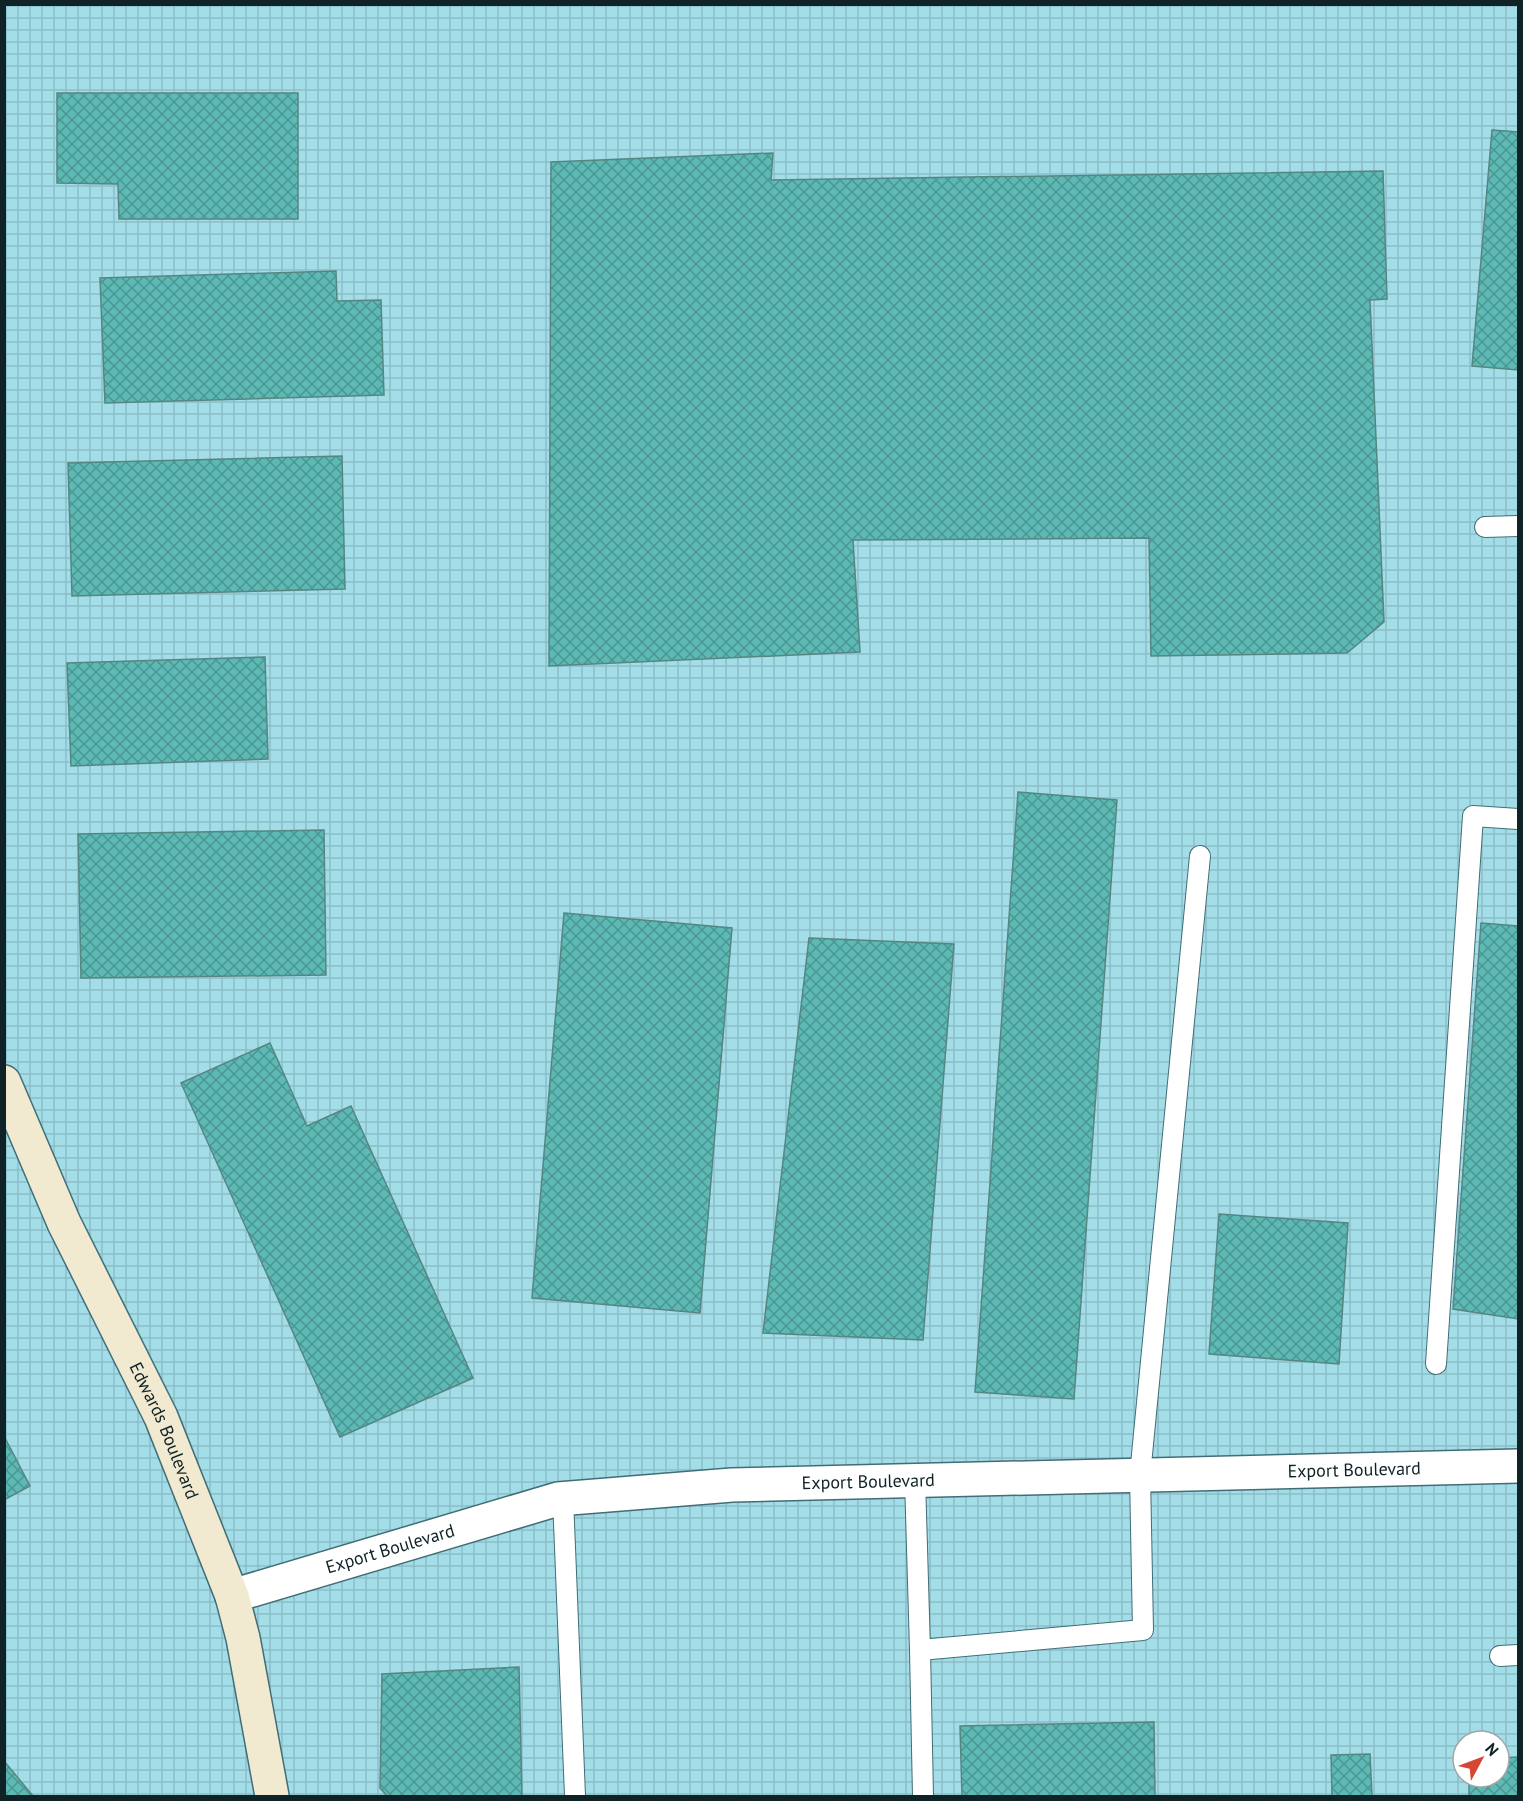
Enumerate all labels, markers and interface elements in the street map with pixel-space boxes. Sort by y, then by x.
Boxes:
street label: Edwards Boulevard [124,1358,204,1502]
street label: Export Boulevard [1287,1456,1421,1483]
street label: Export Boulevard [801,1468,935,1494]
street label: Export Boulevard [323,1518,457,1578]
north arrow [1451,1729,1511,1789]
text: N [1481,1739,1503,1760]

